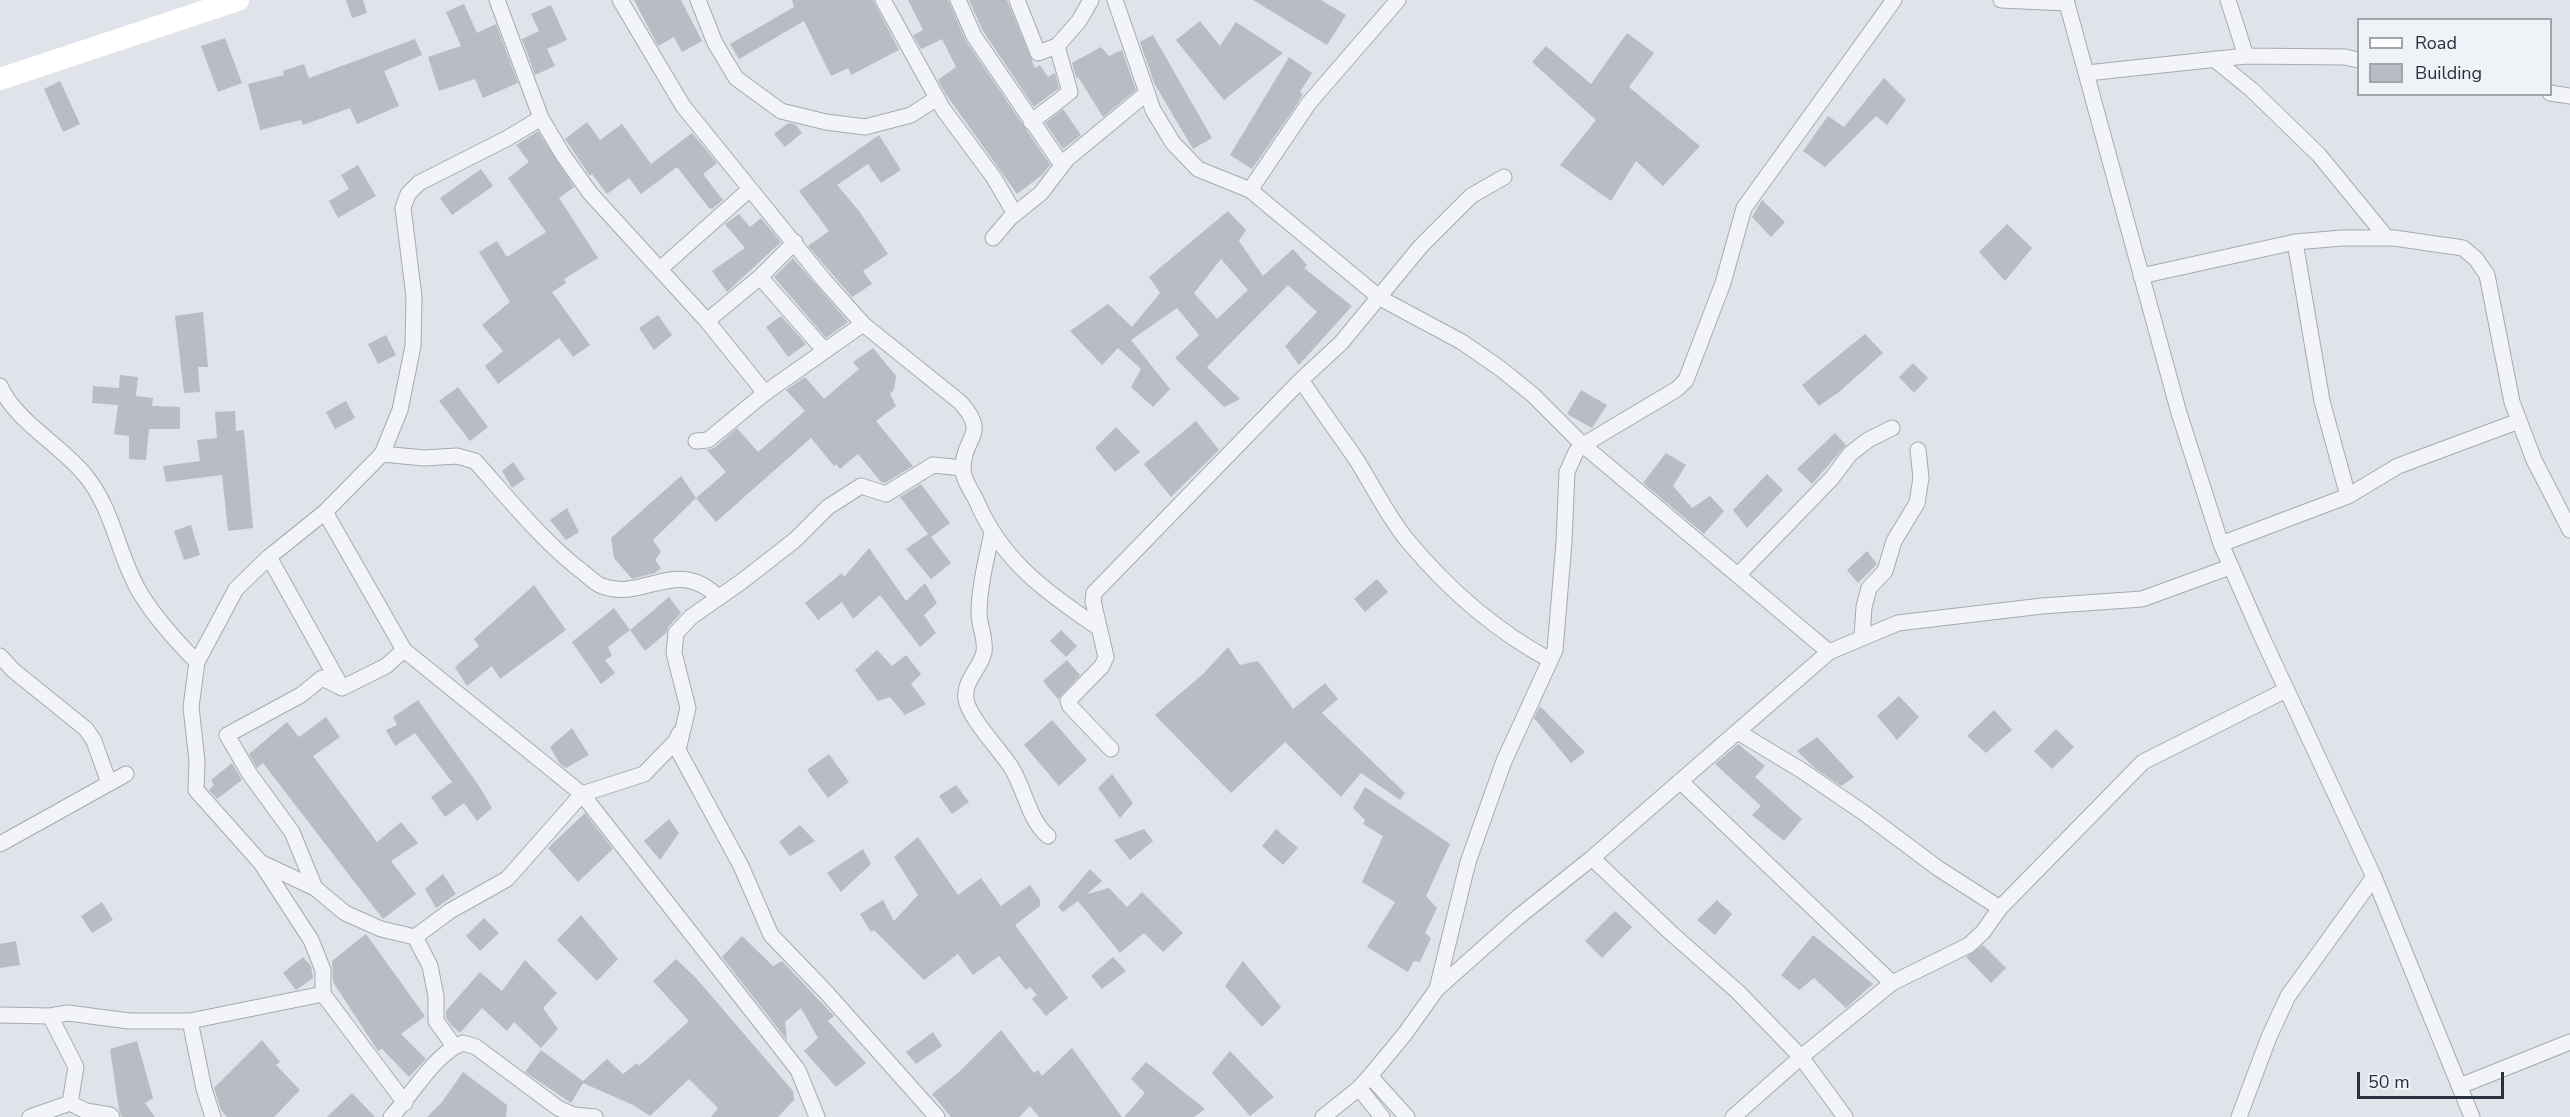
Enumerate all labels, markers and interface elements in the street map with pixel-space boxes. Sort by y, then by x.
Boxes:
legend [2357,18,2552,96]
text: Road [2415,31,2457,55]
text: Building [2415,61,2482,85]
scale bar [2360,1060,2507,1098]
text: 50 m [2368,1070,2410,1094]

